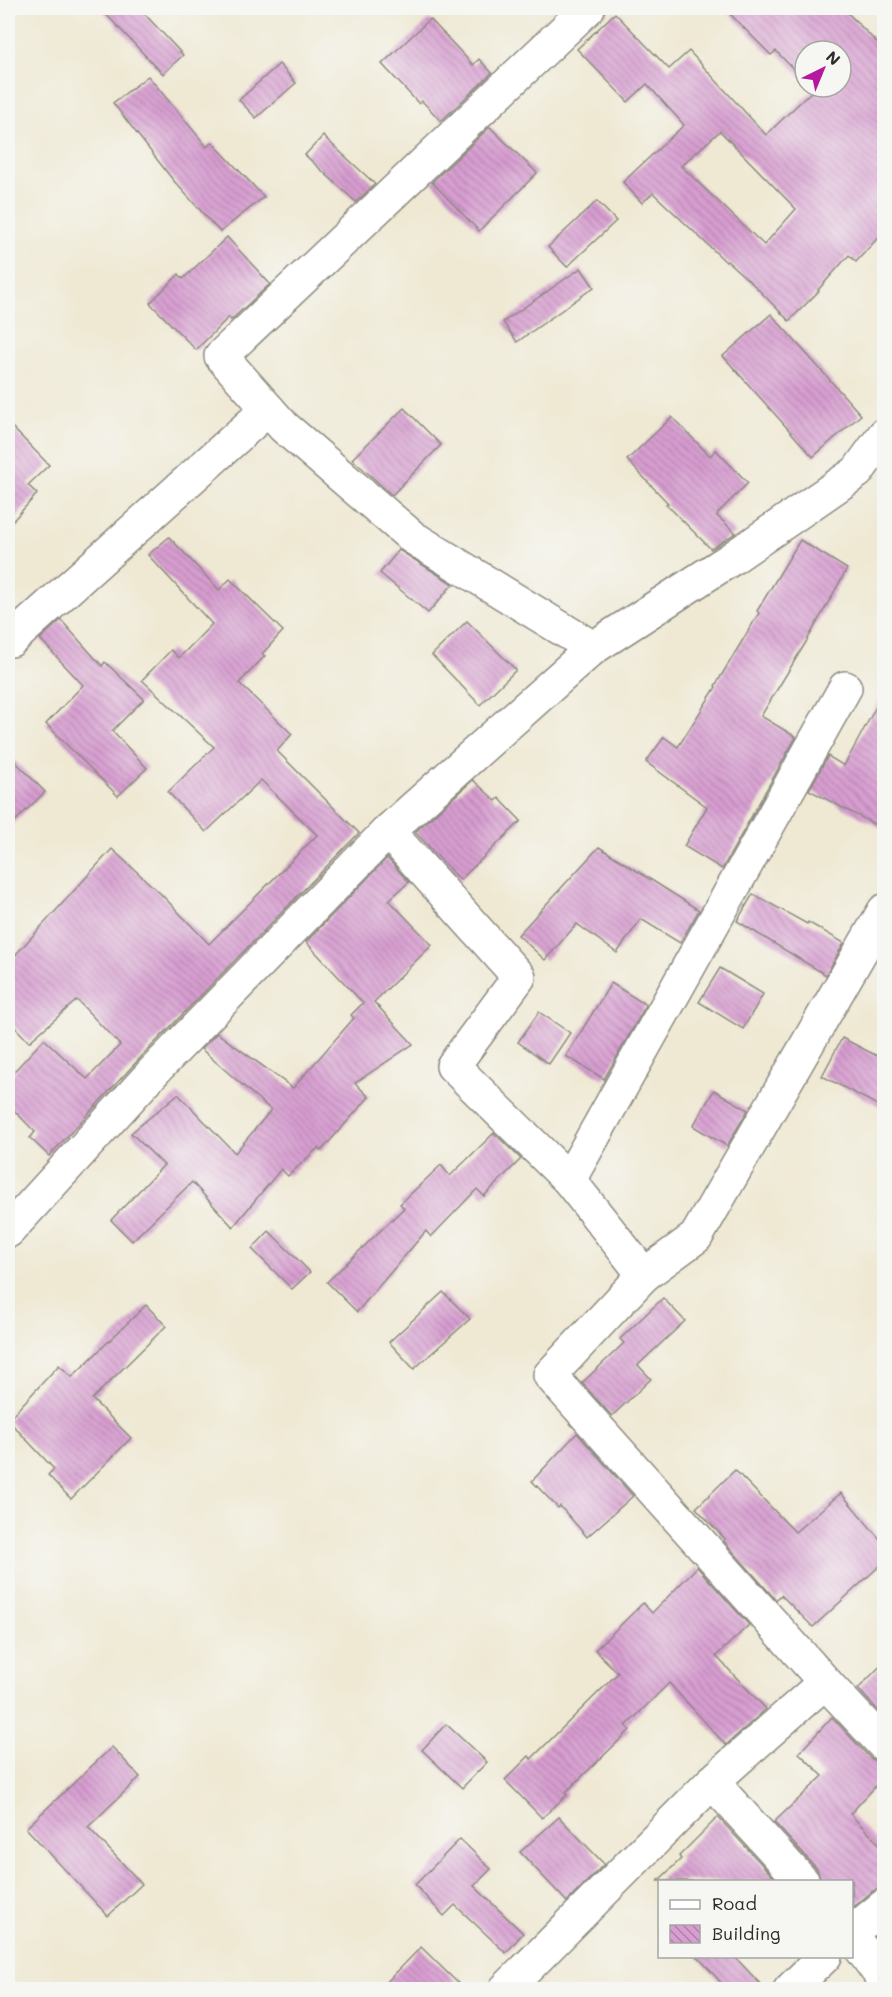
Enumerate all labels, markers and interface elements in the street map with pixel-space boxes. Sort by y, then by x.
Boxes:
north arrow [793,39,853,99]
text: N [822,46,845,69]
legend [658,1880,853,1958]
text: Road [712,1891,757,1915]
text: Building [712,1921,780,1945]

